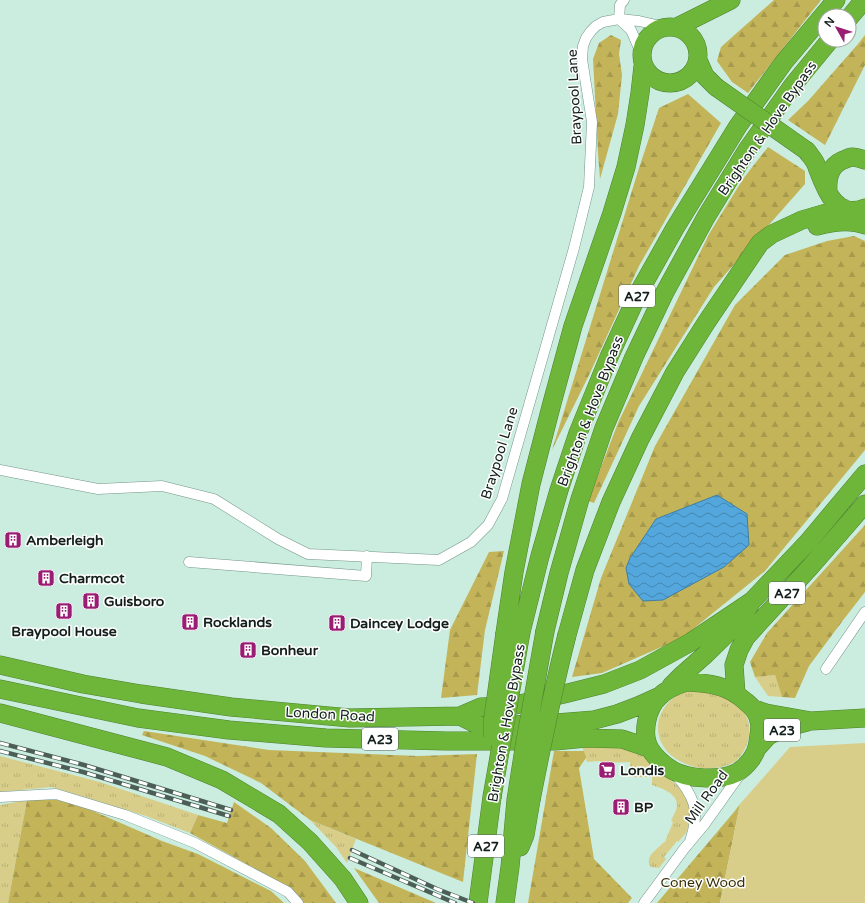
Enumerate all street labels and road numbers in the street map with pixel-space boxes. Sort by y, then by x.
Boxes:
street label: Braypool Lane [564,49,585,145]
street label: Brighton & Hove Bypass [714,58,821,199]
road number: A27 [619,285,655,307]
street label: Brighton & Hove Bypass [554,333,627,489]
street label: Braypool Lane [477,405,522,501]
road number: A27 [769,582,805,604]
street label: Brighton & Hove Bypass [484,642,529,804]
street label: London Road [285,704,375,725]
road number: A23 [764,719,800,741]
road number: A23 [362,728,398,750]
street label: Mill Road [681,767,732,828]
road number: A27 [468,835,504,857]

